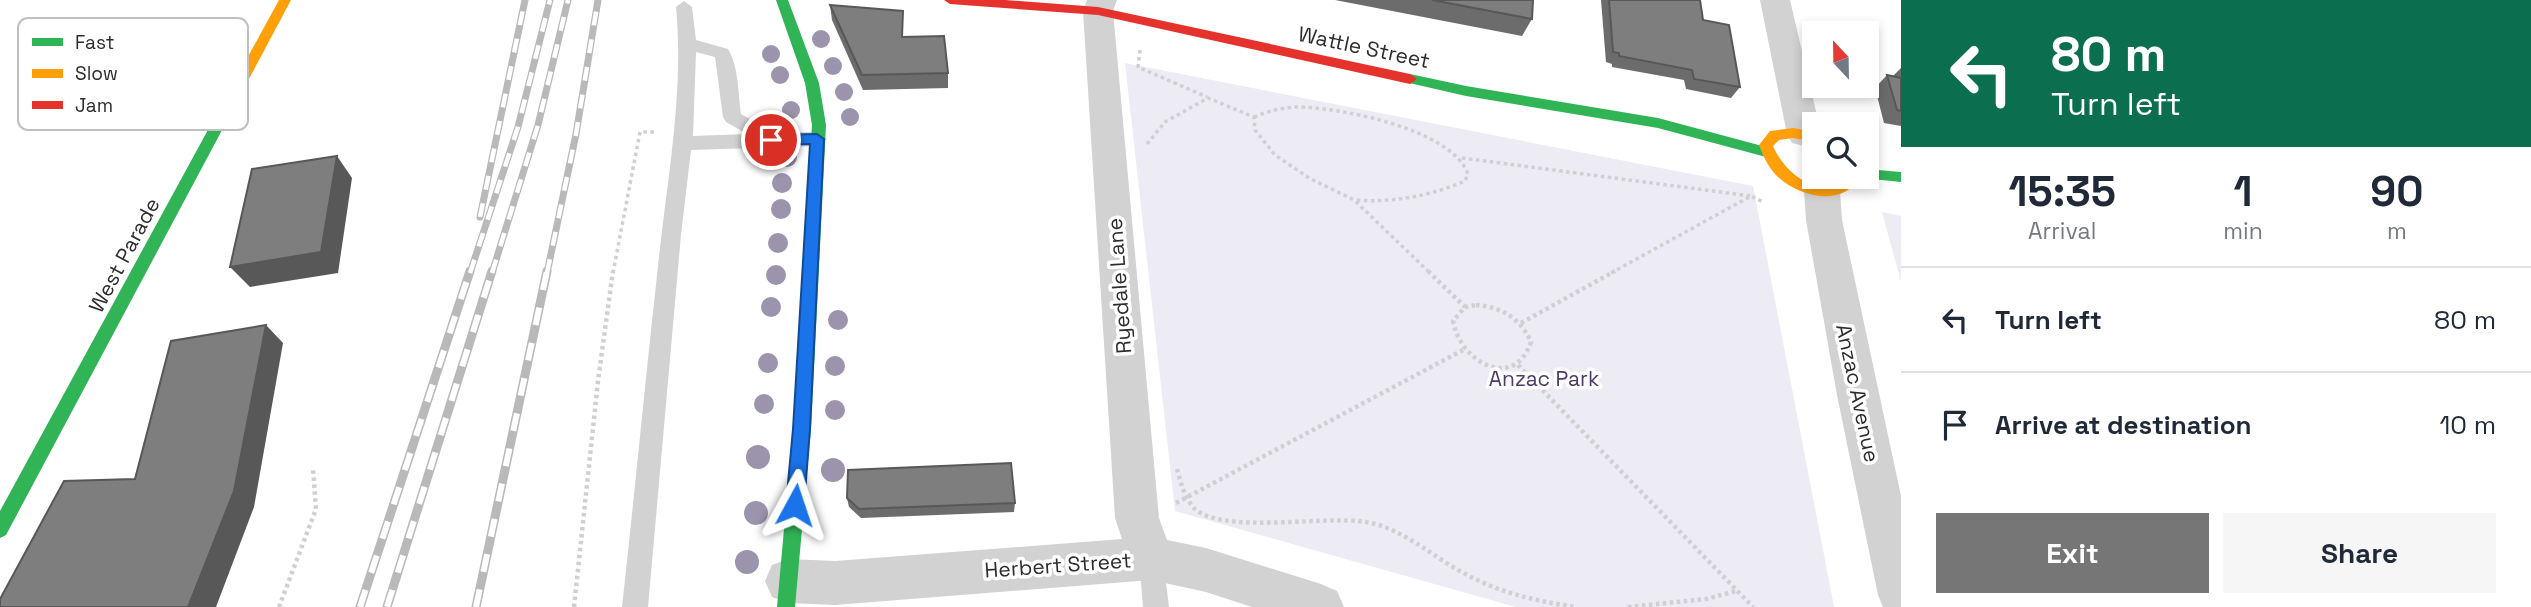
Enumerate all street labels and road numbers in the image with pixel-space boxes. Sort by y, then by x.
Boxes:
street label: Wattle Street [1296,20,1432,74]
street label: West Parade [82,193,166,317]
street label: Ryedale Lane [1101,217,1137,355]
street label: Anzac Avenue [1830,321,1886,465]
street label: Herbert Street [984,546,1132,584]

